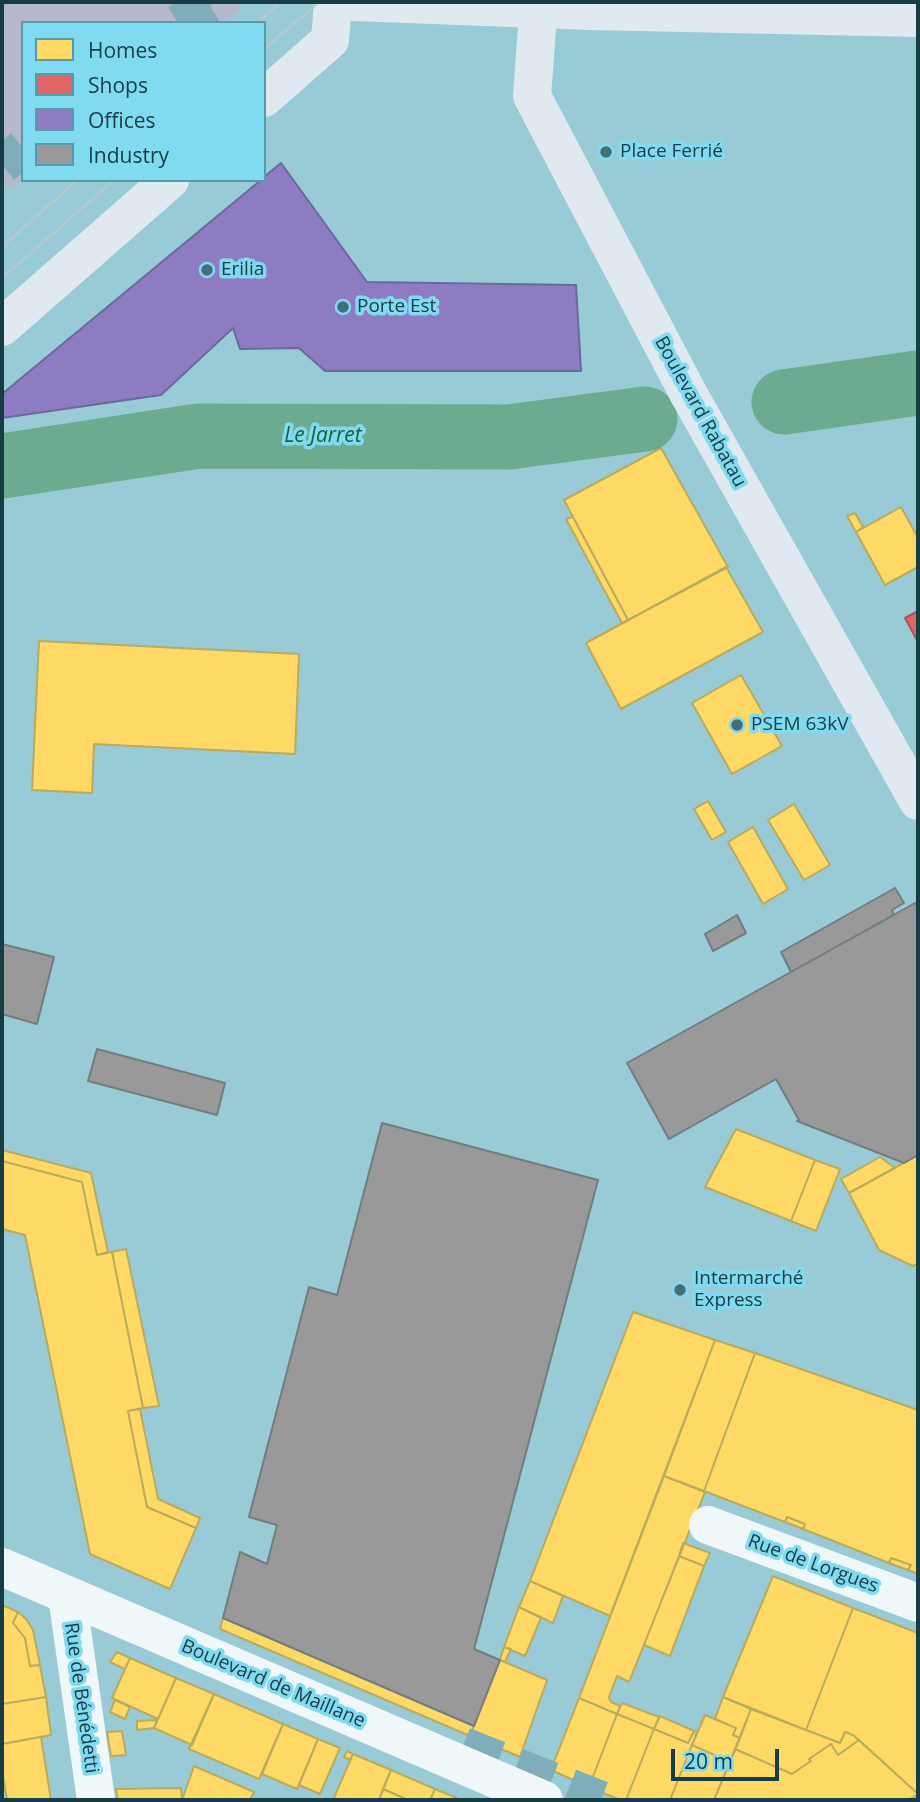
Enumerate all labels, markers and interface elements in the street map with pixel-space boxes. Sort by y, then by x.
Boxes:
legend [21,21,266,182]
text: Homes [88,36,157,64]
text: Shops [88,71,148,99]
text: Offices [88,106,156,134]
text: Industry [88,141,169,169]
place label: Place Ferrié [620,141,723,163]
marker: Place Ferrié [598,144,614,160]
place label: Erilia [221,259,264,281]
marker: Erilia [199,262,215,278]
place label: Porte Est [357,296,436,318]
marker: Porte Est [335,299,351,315]
street label: Boulevard Rabatau [649,333,751,491]
water label: Le Jarret [284,423,362,449]
place label: PSEM 63kV [751,714,848,736]
marker: PSEM 63kV [729,717,745,733]
place label: Intermarché Express [694,1268,804,1312]
marker: Intermarché Express [672,1282,688,1298]
street label: Rue de Lorgues [745,1530,881,1598]
street label: Rue de Bénédetti [59,1621,103,1775]
street label: Boulevard de Maillane [178,1635,368,1733]
scale bar [675,1736,783,1780]
text: 20 m [684,1747,733,1775]

